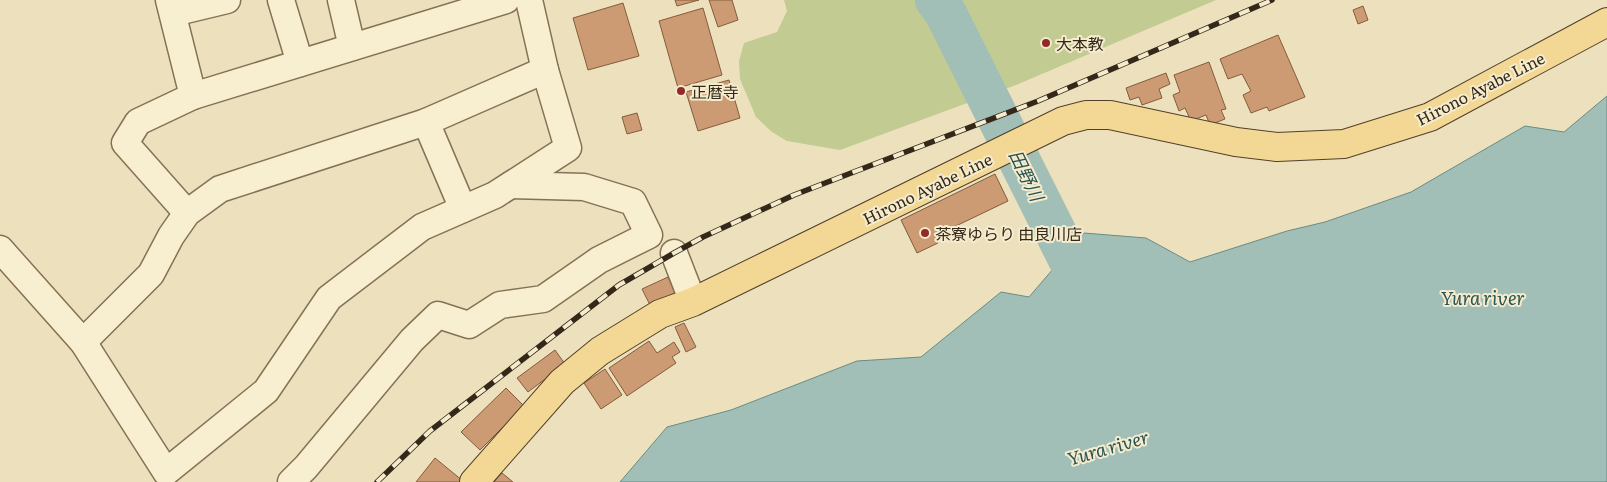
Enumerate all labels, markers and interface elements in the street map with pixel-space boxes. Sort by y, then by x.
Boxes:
place label: 大本教 [1056,31,1104,55]
marker: 大本教 [1040,37,1052,49]
street label: Hirono Ayabe Line [1412,45,1548,131]
place label: 正暦寺 [691,79,739,103]
marker: 正暦寺 [675,85,687,97]
water label: 田野川 [1003,145,1052,207]
street label: Hirono Ayabe Line [858,146,996,230]
place label: 茶寮ゆらり 由良川店 [935,221,1082,245]
marker: 茶寮ゆらり 由良川店 [919,227,931,239]
water label: Yura river [1441,284,1525,311]
water label: Yura river [1064,422,1152,472]

